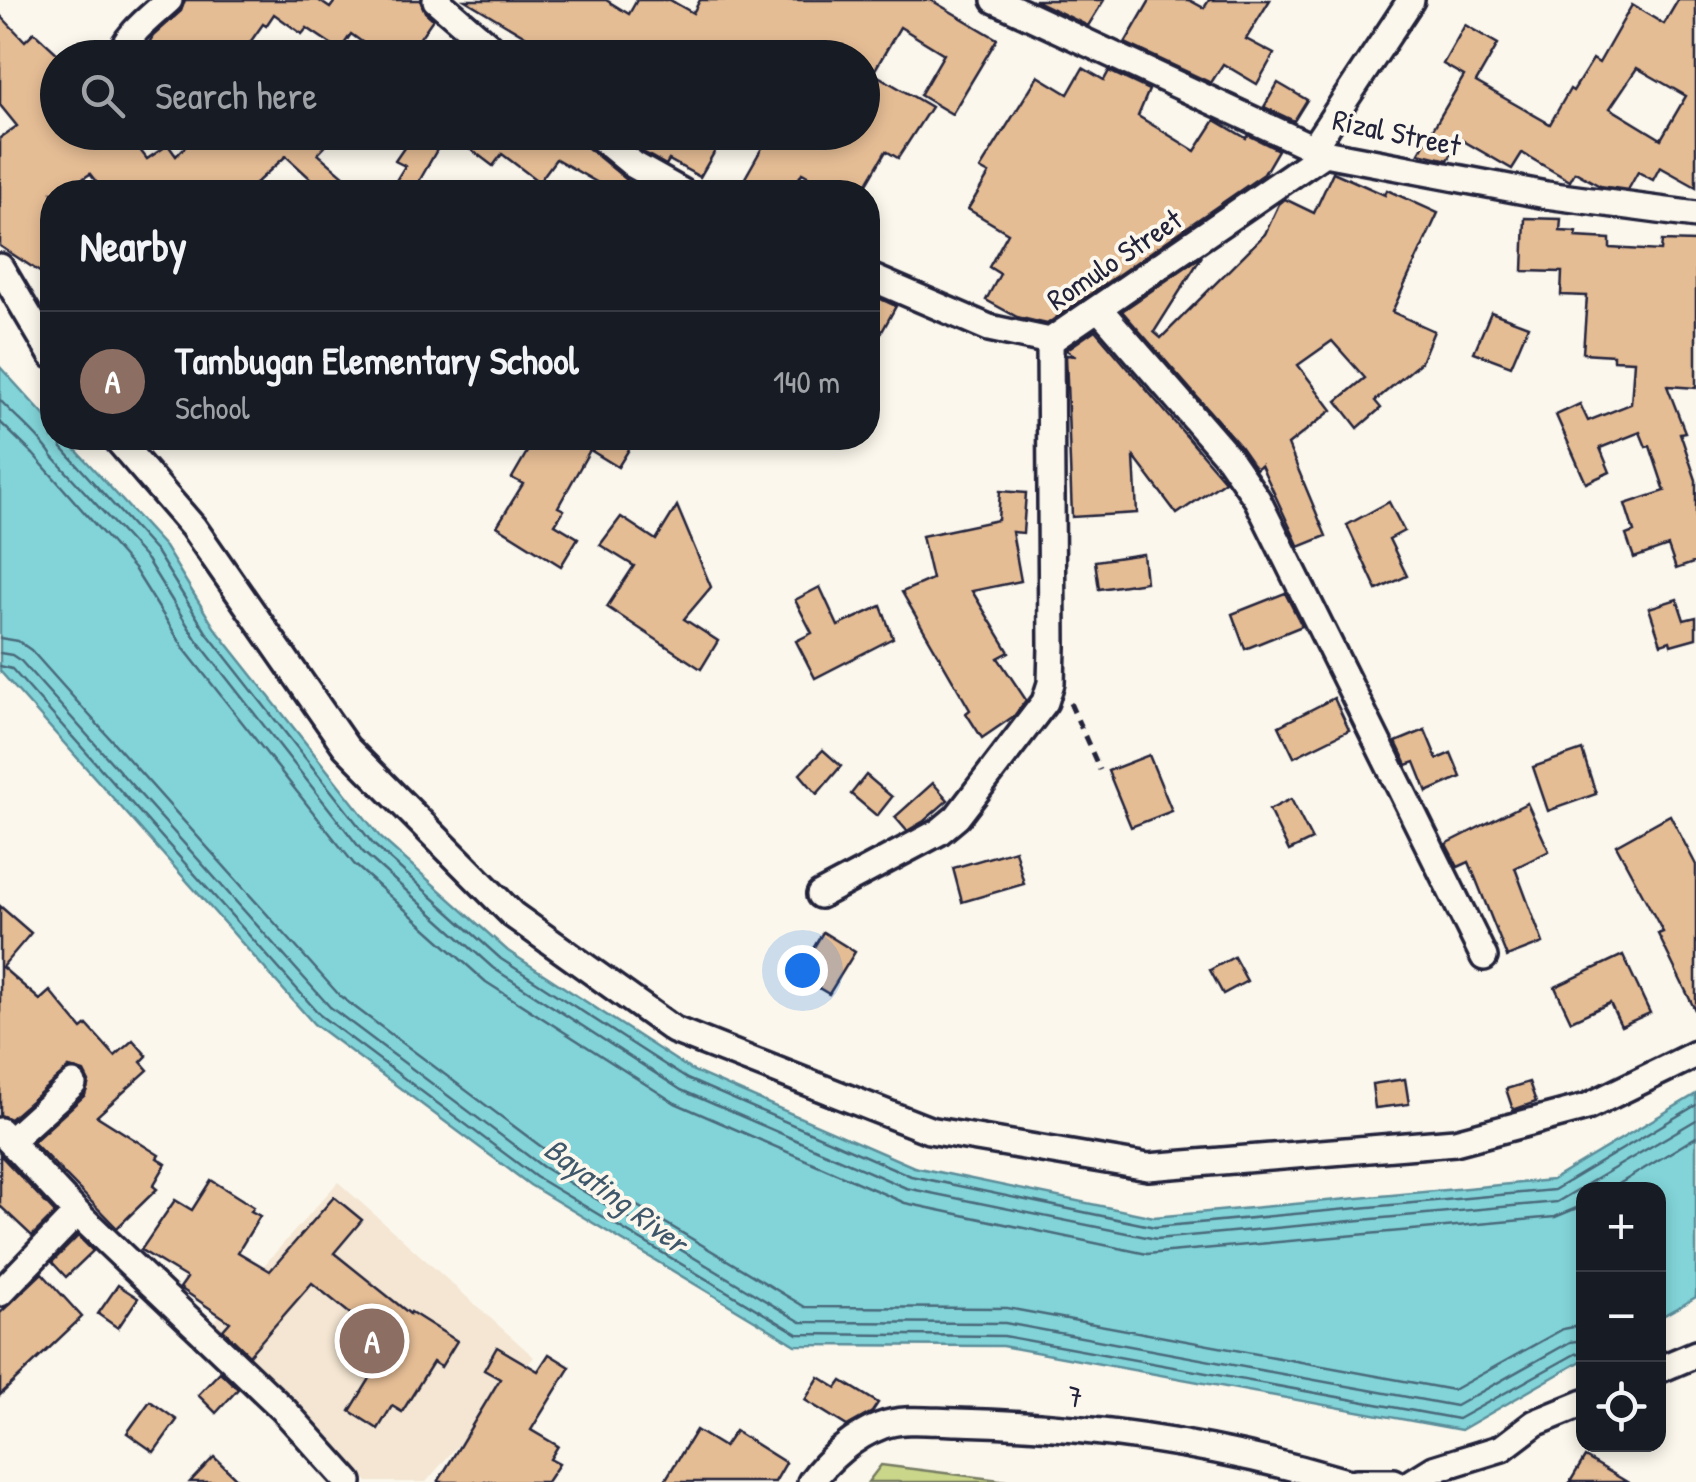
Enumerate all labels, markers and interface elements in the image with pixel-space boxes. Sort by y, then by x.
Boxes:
search box [40,40,880,150]
icon: search [75,68,130,123]
text: Search here [155,69,317,121]
street label: Rizal Street [1329,99,1465,165]
street label: Romulo Street [1039,199,1190,319]
text: Nearby [80,217,187,274]
text: Tambugan Elementary School [175,334,579,386]
text: A [105,360,120,403]
text: 140 m [773,360,840,403]
text: School [175,386,250,429]
your location [777,945,828,996]
water label: Bayating River [536,1127,699,1265]
map controls [1576,1182,1666,1452]
button: + [1576,1182,1666,1272]
button: − [1576,1272,1666,1362]
pin: A [340,1304,404,1378]
button: locate [1576,1362,1666,1452]
street label: 7 [1065,1375,1085,1417]

